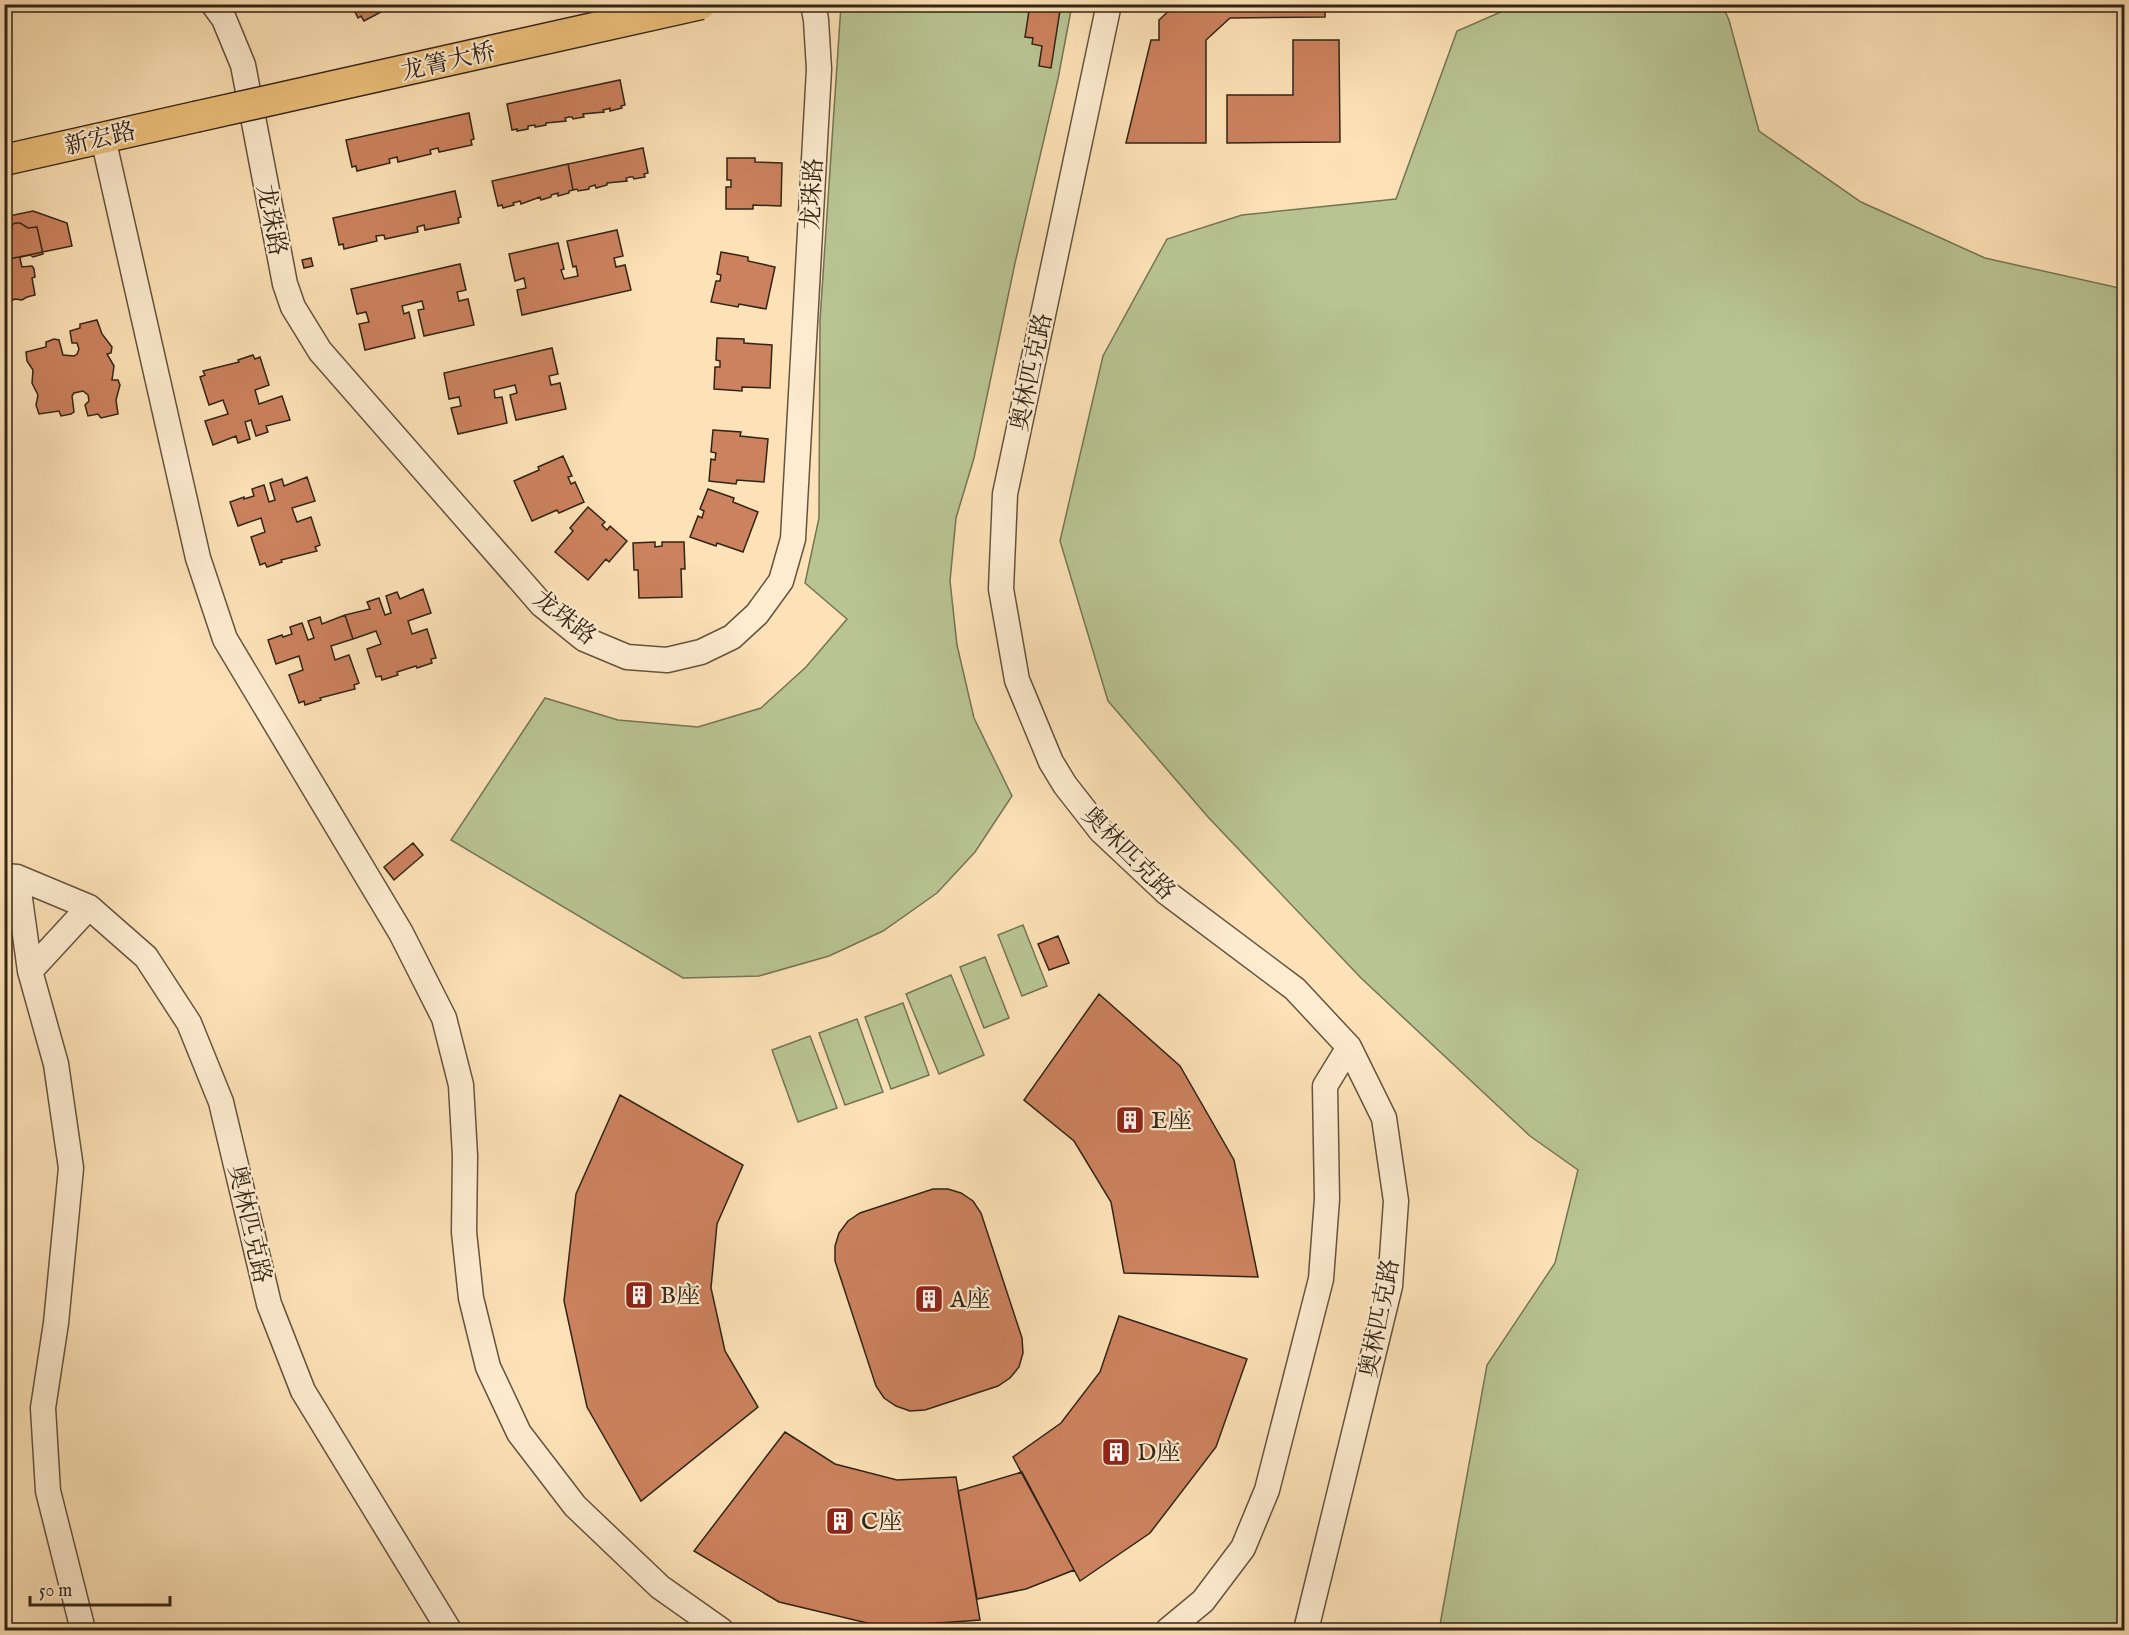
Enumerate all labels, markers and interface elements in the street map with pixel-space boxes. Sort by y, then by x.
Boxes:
street label: 龙箐大桥 [398,37,499,88]
street label: 新宏路 [62,116,139,163]
street label: 龙珠路 [796,157,831,231]
street label: 龙珠路 [248,182,293,259]
street label: 奥林匹克路 [1005,310,1060,434]
street label: 龙珠路 [526,584,602,653]
street label: 奥林匹克路 [1075,801,1181,907]
building icon: E座 [1114,1104,1146,1136]
place label: E座 [1151,1106,1192,1137]
street label: 奥林匹克路 [220,1162,277,1286]
street label: 奥林匹克路 [1354,1256,1407,1380]
building icon: B座 [623,1279,655,1311]
place label: B座 [660,1281,700,1312]
building icon: A座 [913,1283,945,1315]
place label: A座 [949,1285,990,1316]
building icon: D座 [1100,1436,1132,1468]
place label: D座 [1137,1438,1180,1469]
building icon: C座 [824,1505,856,1537]
place label: C座 [861,1507,902,1538]
scale bar [30,1569,170,1607]
text: 50 m [39,1580,72,1603]

